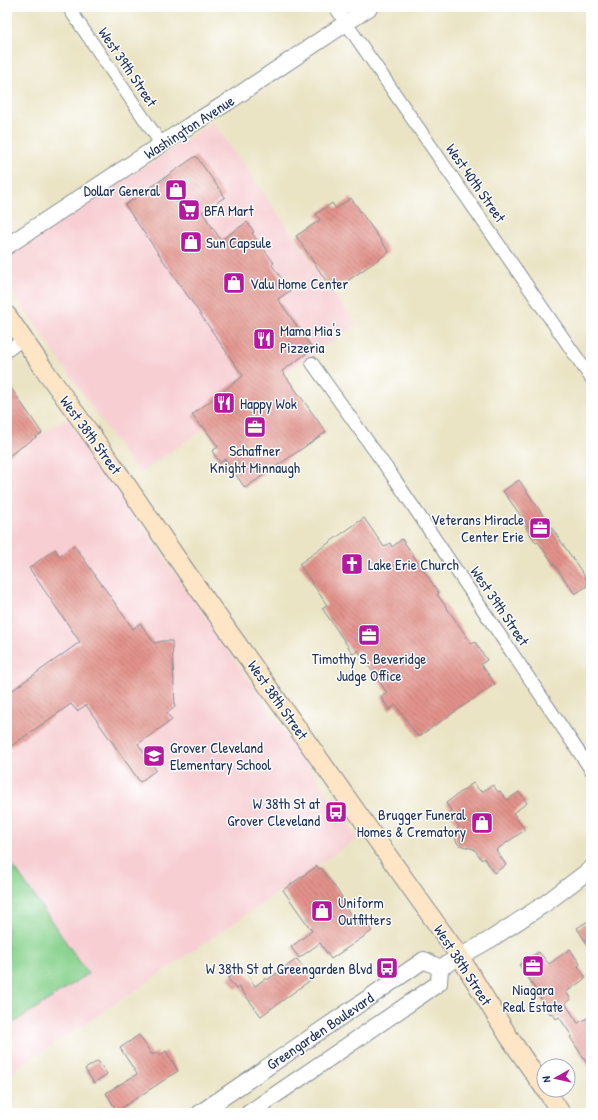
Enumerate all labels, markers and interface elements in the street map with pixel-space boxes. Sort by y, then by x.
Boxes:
street label: West 39th Street [94,23,163,112]
street label: Washington Avenue [140,90,238,164]
street label: West 40th Street [441,139,511,227]
shop icon: Dollar General [163,177,189,203]
place label: Dollar General [84,180,160,201]
supermarket icon: BFA Mart [176,197,202,223]
place label: BFA Mart [204,200,255,221]
shop icon: Sun Capsule [178,229,204,255]
place label: Sun Capsule [206,232,271,253]
shop icon: Valu Home Center [221,270,247,296]
place label: Valu Home Center [250,273,349,294]
place label: Mama Mia's Pizzeria [280,320,341,358]
restaurant icon: Mama Mia's Pizzeria [251,326,277,352]
restaurant icon: Happy Wok [211,390,237,416]
street label: West 38th Street [55,391,127,479]
place label: Happy Wok [240,393,297,414]
office icon: Schaffner Knight Minnaugh [242,414,268,440]
place label: Schaffner Knight Minnaugh [210,440,300,478]
place label: Veterans Miracle Center Erie [431,509,524,547]
office icon: Veterans Miracle Center Erie [527,515,553,541]
church icon: Lake Erie Church [339,551,365,577]
place label: Lake Erie Church [368,554,459,575]
street label: West 39th Street [466,562,535,651]
office icon: Timothy S. Beveridge Judge Office [356,622,382,648]
place label: Timothy S. Beveridge Judge Office [312,648,426,686]
street label: West 38th Street [243,656,314,745]
place label: Grover Cleveland Elementary School [170,737,271,775]
school or university icon: Grover Cleveland Elementary School [141,743,167,769]
place label: W 38th St at Grover Cleveland [227,793,321,831]
bus stop icon: W 38th St at Grover Cleveland [323,799,349,825]
place label: Brugger Funeral Homes & Crematory [357,804,466,842]
shop icon: Brugger Funeral Homes & Crematory [469,810,495,836]
place label: Uniform Outfitters [338,892,392,930]
shop icon: Uniform Outfitters [309,898,335,924]
street label: West 38th Street [429,920,497,1010]
office icon: Niagara Real Estate [520,953,546,979]
bus stop icon: W 38th St at Greengarden Blvd [374,955,400,981]
place label: W 38th St at Greengarden Blvd [206,958,372,979]
place label: Niagara Real Estate [503,979,563,1017]
street label: Greengarden Boulevard [262,987,378,1075]
north arrow [536,1058,576,1098]
text: N [539,1075,553,1083]

